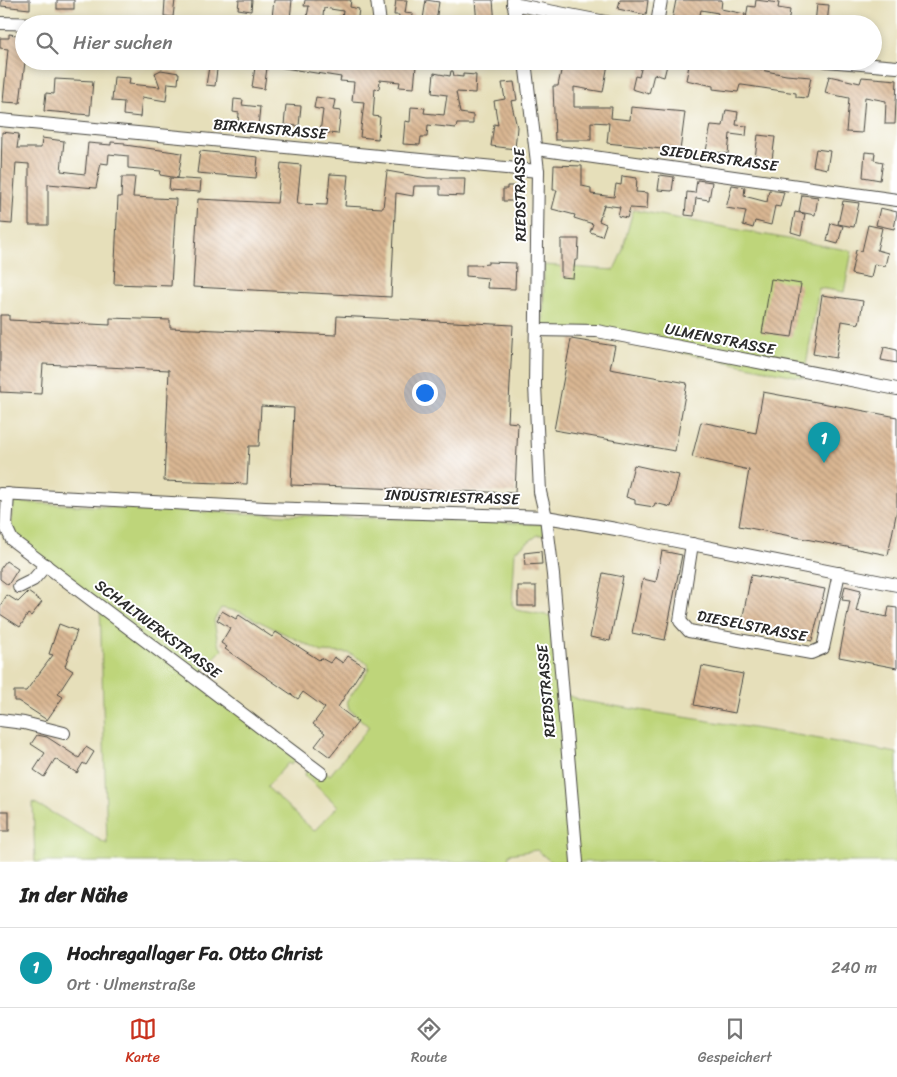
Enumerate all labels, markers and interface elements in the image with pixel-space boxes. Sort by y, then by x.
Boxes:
search box [15,15,882,70]
text: Hier suchen [73,26,173,59]
icon: search [33,29,61,57]
street label: BIRKENSTRASSE [212,111,329,147]
street label: SIEDLERSTRASSE [658,137,781,179]
street label: RIEDSTRASSE [506,146,534,242]
street label: ULMENSTRASSE [663,316,779,363]
your location [412,380,438,406]
pin: 1 [808,422,840,463]
street label: INDUSTRIESTRASSE [383,482,521,512]
street label: SCHALTWERKSTRASSE [89,573,228,686]
street label: DIESELSTRASSE [695,603,811,650]
street label: RIEDSTRASSE [529,642,563,739]
text: In der Nähe [20,876,128,914]
text: Hochregallager Fa. Otto Christ [67,937,323,970]
text: 1 [33,953,39,982]
text: 240 m [831,953,877,982]
text: Ort · Ulmenstraße [67,970,196,999]
tab: Karte [125,1015,160,1070]
tab: Route [411,1015,447,1070]
tab: Gespeichert [698,1015,772,1070]

